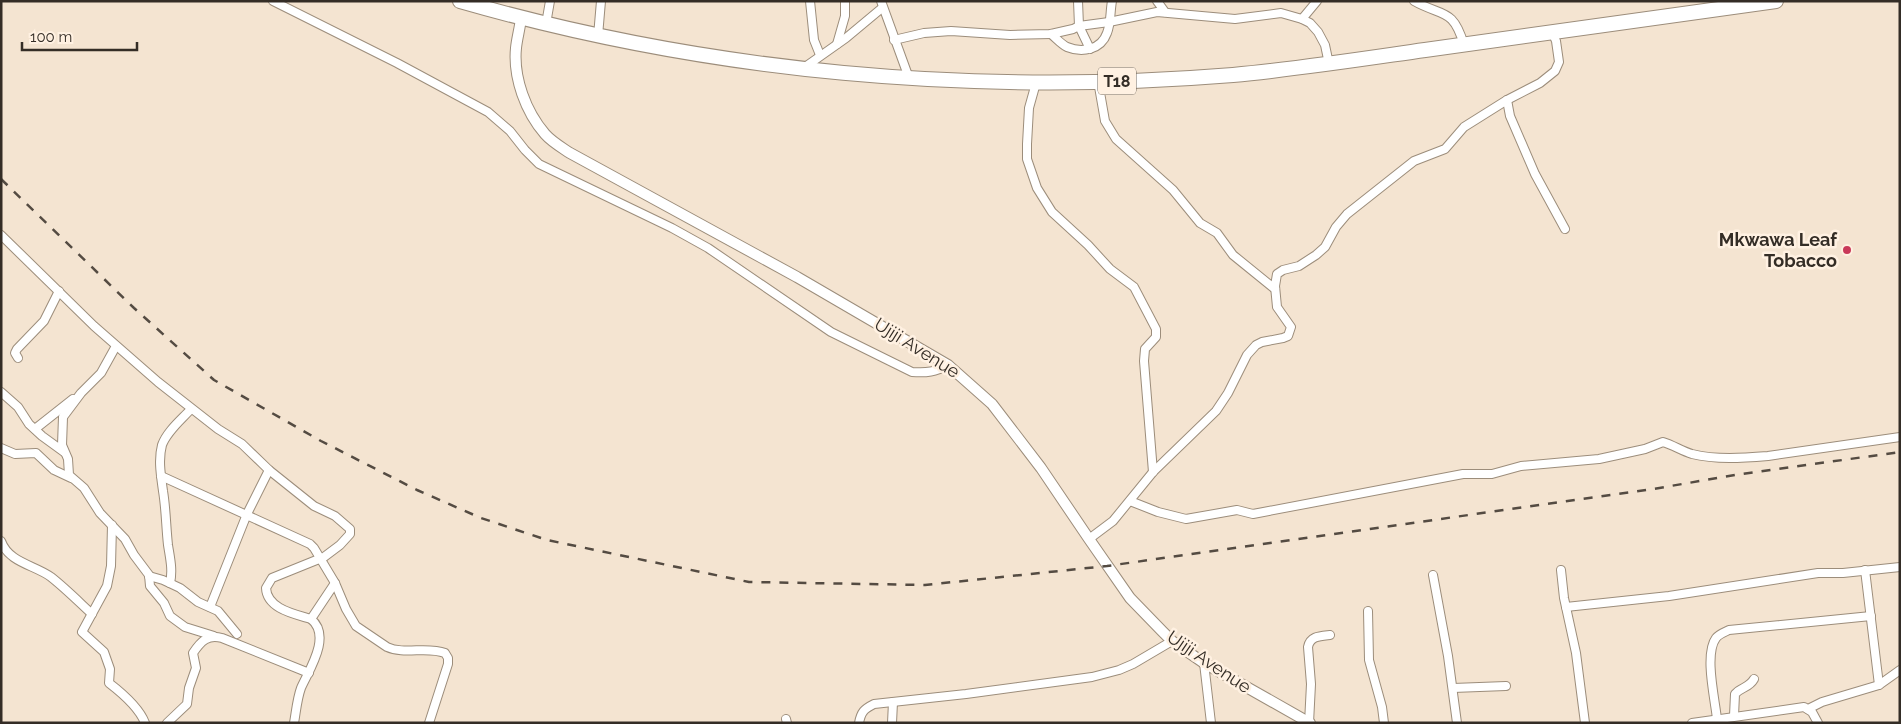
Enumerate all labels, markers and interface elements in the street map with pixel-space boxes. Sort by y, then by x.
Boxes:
scale bar [22,20,138,52]
text: 100 m [30,28,72,46]
road number: T18 [1098,68,1136,94]
place label: Mkwawa Leaf Tobacco [1719,229,1838,271]
marker: Mkwawa Leaf Tobacco [1841,244,1853,256]
street label: Ujiji Avenue [871,313,964,382]
street label: Ujiji Avenue [1163,626,1256,698]

